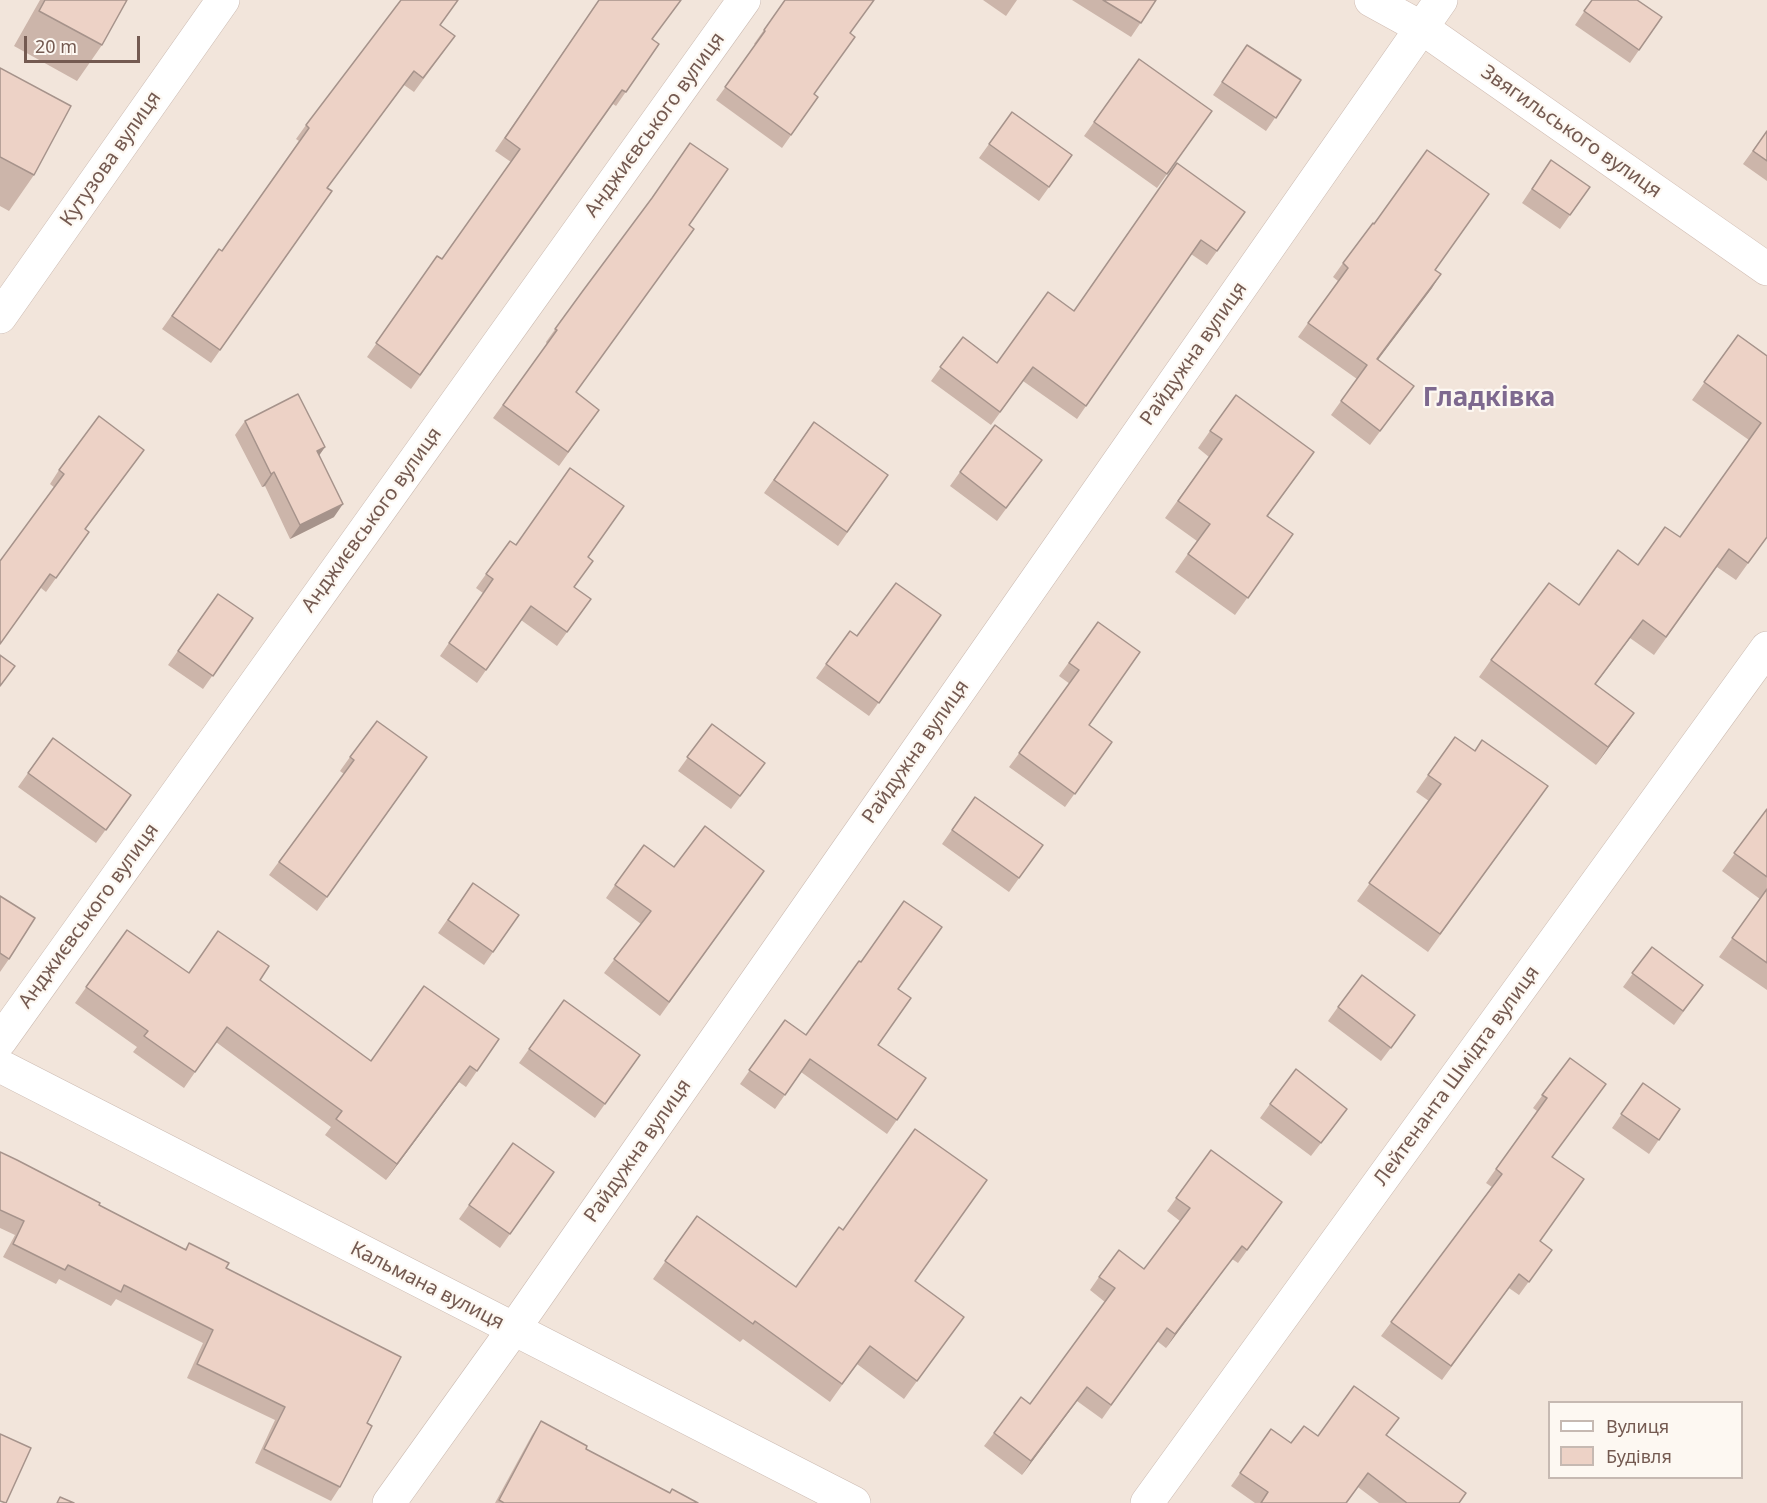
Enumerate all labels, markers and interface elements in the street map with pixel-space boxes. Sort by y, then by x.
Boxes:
scale bar [27,24,142,62]
street label: Анджиєвського вулиця [580,28,730,222]
text: 20 m [35,34,77,58]
street label: Звягильського вулиця [1476,61,1666,203]
street label: Кутузова вулиця [55,87,167,231]
street label: Райдужна вулиця [1136,278,1252,430]
district label: Гладківка [1423,383,1555,415]
street label: Анджиєвського вулиця [297,423,447,617]
street label: Райдужна вулиця [858,676,974,828]
street label: Анджиєвського вулиця [14,819,164,1013]
street label: Лейтенанта Шмідта вулиця [1369,961,1545,1191]
street label: Райдужна вулиця [580,1075,696,1227]
street label: Кальмана вулиця [346,1237,508,1335]
legend [1548,1401,1743,1479]
text: Вулиця [1606,1414,1669,1438]
text: Будівля [1606,1444,1672,1468]

